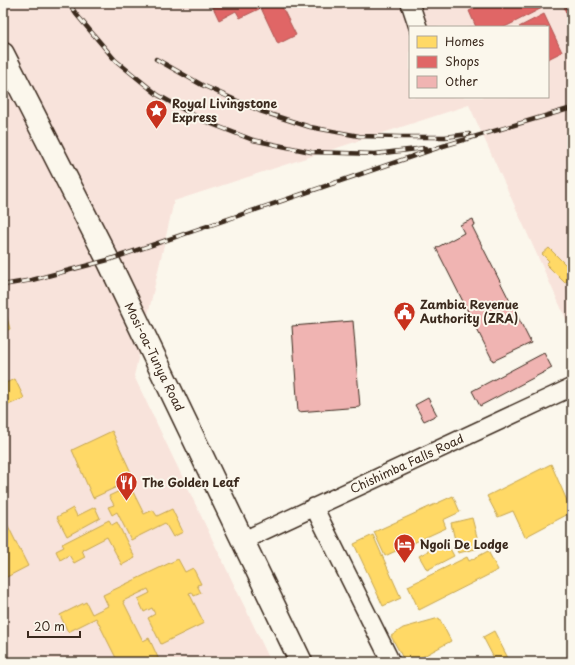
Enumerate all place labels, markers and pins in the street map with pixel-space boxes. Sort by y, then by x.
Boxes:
place label: Royal Livingstone Express [172,94,278,126]
place icon: Royal Livingstone Express [144,98,170,131]
place label: Zambia Revenue Authority (ZRA) [420,295,519,327]
public building icon: Zambia Revenue Authority (ZRA) [391,299,417,332]
restaurant icon: The Golden Leaf [113,470,139,503]
place label: The Golden Leaf [142,473,240,491]
hotel icon: Ngoli De Lodge [392,532,418,565]
place label: Ngoli De Lodge [420,535,509,553]

